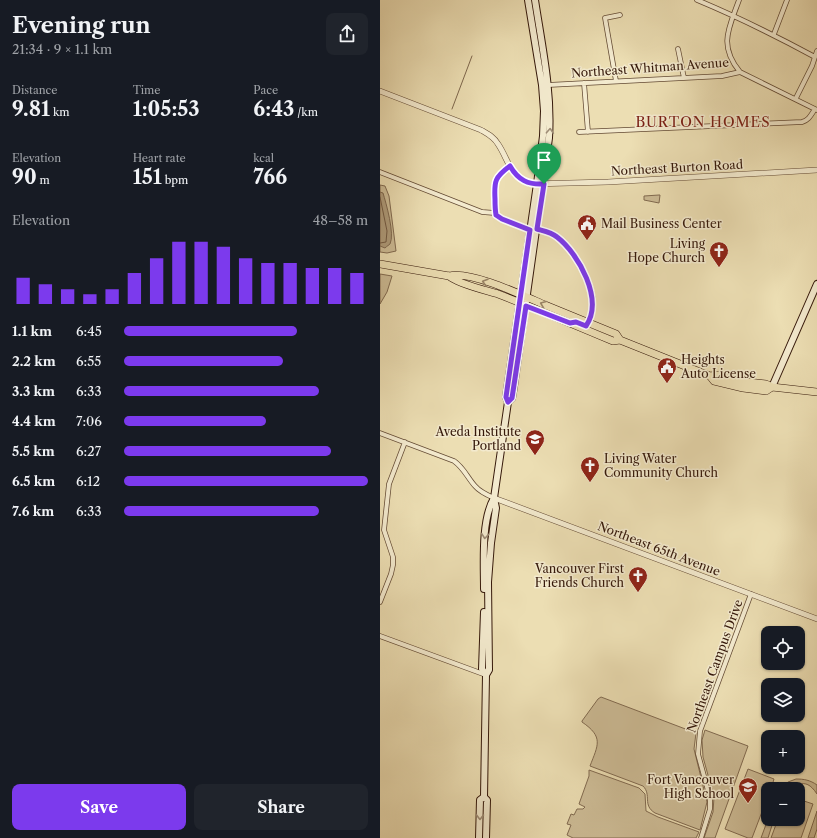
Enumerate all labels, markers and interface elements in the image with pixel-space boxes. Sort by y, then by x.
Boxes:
text: Evening run [12,12,151,39]
button: share [326,13,368,55]
text: 21:34 · 9 × 1.1 km [12,41,112,57]
street label: Northeast Whitman Avenue [571,54,730,81]
text: Distance [12,83,58,97]
text: Time [133,83,160,97]
text: Pace [253,83,278,97]
text: 9.81 [12,97,50,121]
text: 1:05:53 [133,97,200,121]
text: 6:43 [253,97,294,121]
text: km [50,105,70,119]
text: /km [294,105,318,119]
district label: BURTON HOMES [635,113,771,131]
one-way arrow [545,128,554,134]
pin [527,143,561,184]
icon: arrive [533,149,555,171]
text: Elevation [12,151,61,165]
text: Heart rate [133,151,186,165]
text: kcal [253,151,274,165]
street label: Northeast Burton Road [611,157,744,178]
text: 90 [12,165,37,189]
text: 151 [133,165,162,189]
text: 766 [253,165,287,189]
text: m [37,173,50,187]
text: bpm [162,173,188,187]
text: Elevation [12,212,70,228]
text: 48–58 m [313,212,368,228]
public building icon: Mail Business Center [576,213,598,241]
place label: Mail Business Center [601,216,722,231]
place label: Living Hope Church [627,236,706,265]
church icon: Living Hope Church [708,240,730,268]
one-way arrow [482,278,489,287]
one-way arrow [540,301,548,309]
text: 1.1 km [12,323,52,339]
text: 6:45 [76,323,102,339]
place label: Heights Auto License [680,352,756,381]
text: 2.2 km [12,353,56,369]
text: 6:55 [76,353,101,369]
public building icon: Heights Auto License [656,356,678,384]
text: 3.3 km [12,383,55,399]
text: 6:33 [76,383,102,399]
text: 4.4 km [12,413,56,429]
text: 7:06 [76,413,102,429]
place label: Aveda Institute Portland [435,424,522,453]
school or university icon: Aveda Institute Portland [524,428,546,456]
text: 5.5 km [12,443,55,459]
text: 6:27 [76,443,101,459]
place label: Living Water Community Church [604,451,719,480]
church icon: Living Water Community Church [579,455,601,483]
text: 6.5 km [12,473,55,489]
text: 6:12 [76,473,100,489]
text: 7.6 km [12,503,54,519]
text: 6:33 [76,503,102,519]
street label: Northeast 65th Avenue [596,518,723,579]
one-way arrow [481,533,490,539]
place label: Vancouver First Friends Church [534,561,625,590]
church icon: Vancouver First Friends Church [627,565,649,593]
street label: Northeast Campus Drive [683,597,746,734]
map controls [761,626,805,826]
button: locate [761,626,805,670]
button: layers [761,678,805,722]
button: + [761,730,805,774]
place label: Fort Vancouver High School [647,772,734,801]
school or university icon: Fort Vancouver High School [737,776,759,804]
button: − [761,782,805,826]
button: Save [12,784,186,830]
button: Share [194,784,368,830]
one-way arrow [476,814,484,820]

